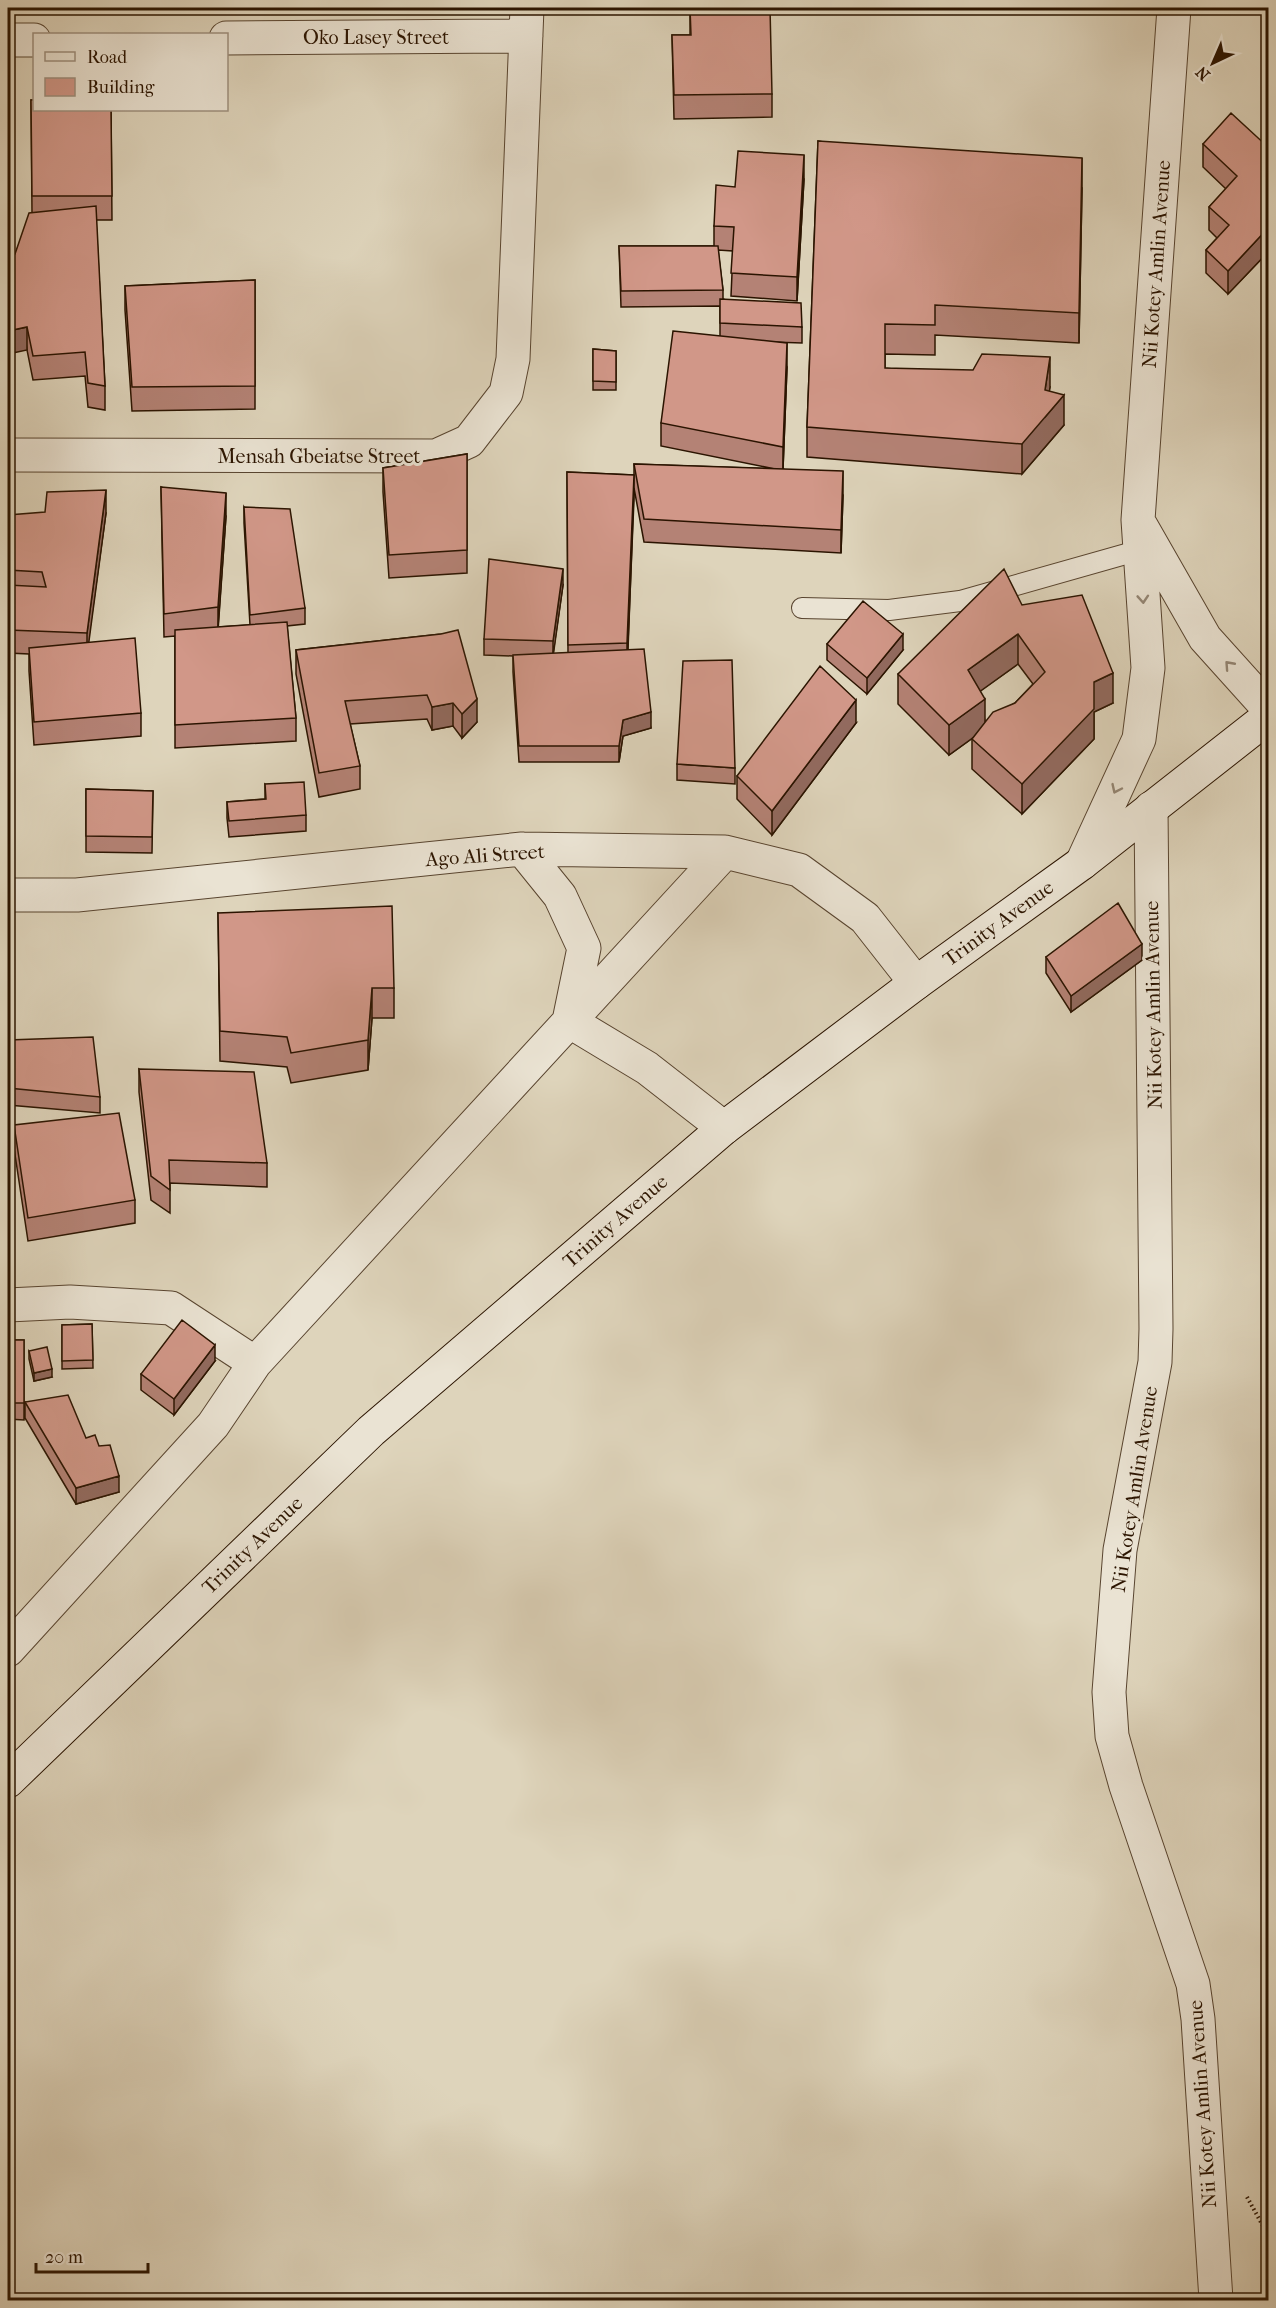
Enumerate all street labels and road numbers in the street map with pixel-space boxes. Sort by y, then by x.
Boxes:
street label: Oko Lasey Street [303,26,449,49]
street label: Nii Kotey Amlin Avenue [1138,159,1175,369]
street label: Mensah Gbeiatse Street [218,445,420,468]
street label: Ago Ali Street [424,840,545,871]
street label: Trinity Avenue [939,876,1058,971]
street label: Nii Kotey Amlin Avenue [1140,900,1167,1109]
street label: Trinity Avenue [559,1170,672,1273]
street label: Nii Kotey Amlin Avenue [1107,1384,1162,1594]
street label: Trinity Avenue [197,1492,307,1599]
street label: Nii Kotey Amlin Avenue [1184,1999,1221,2209]

